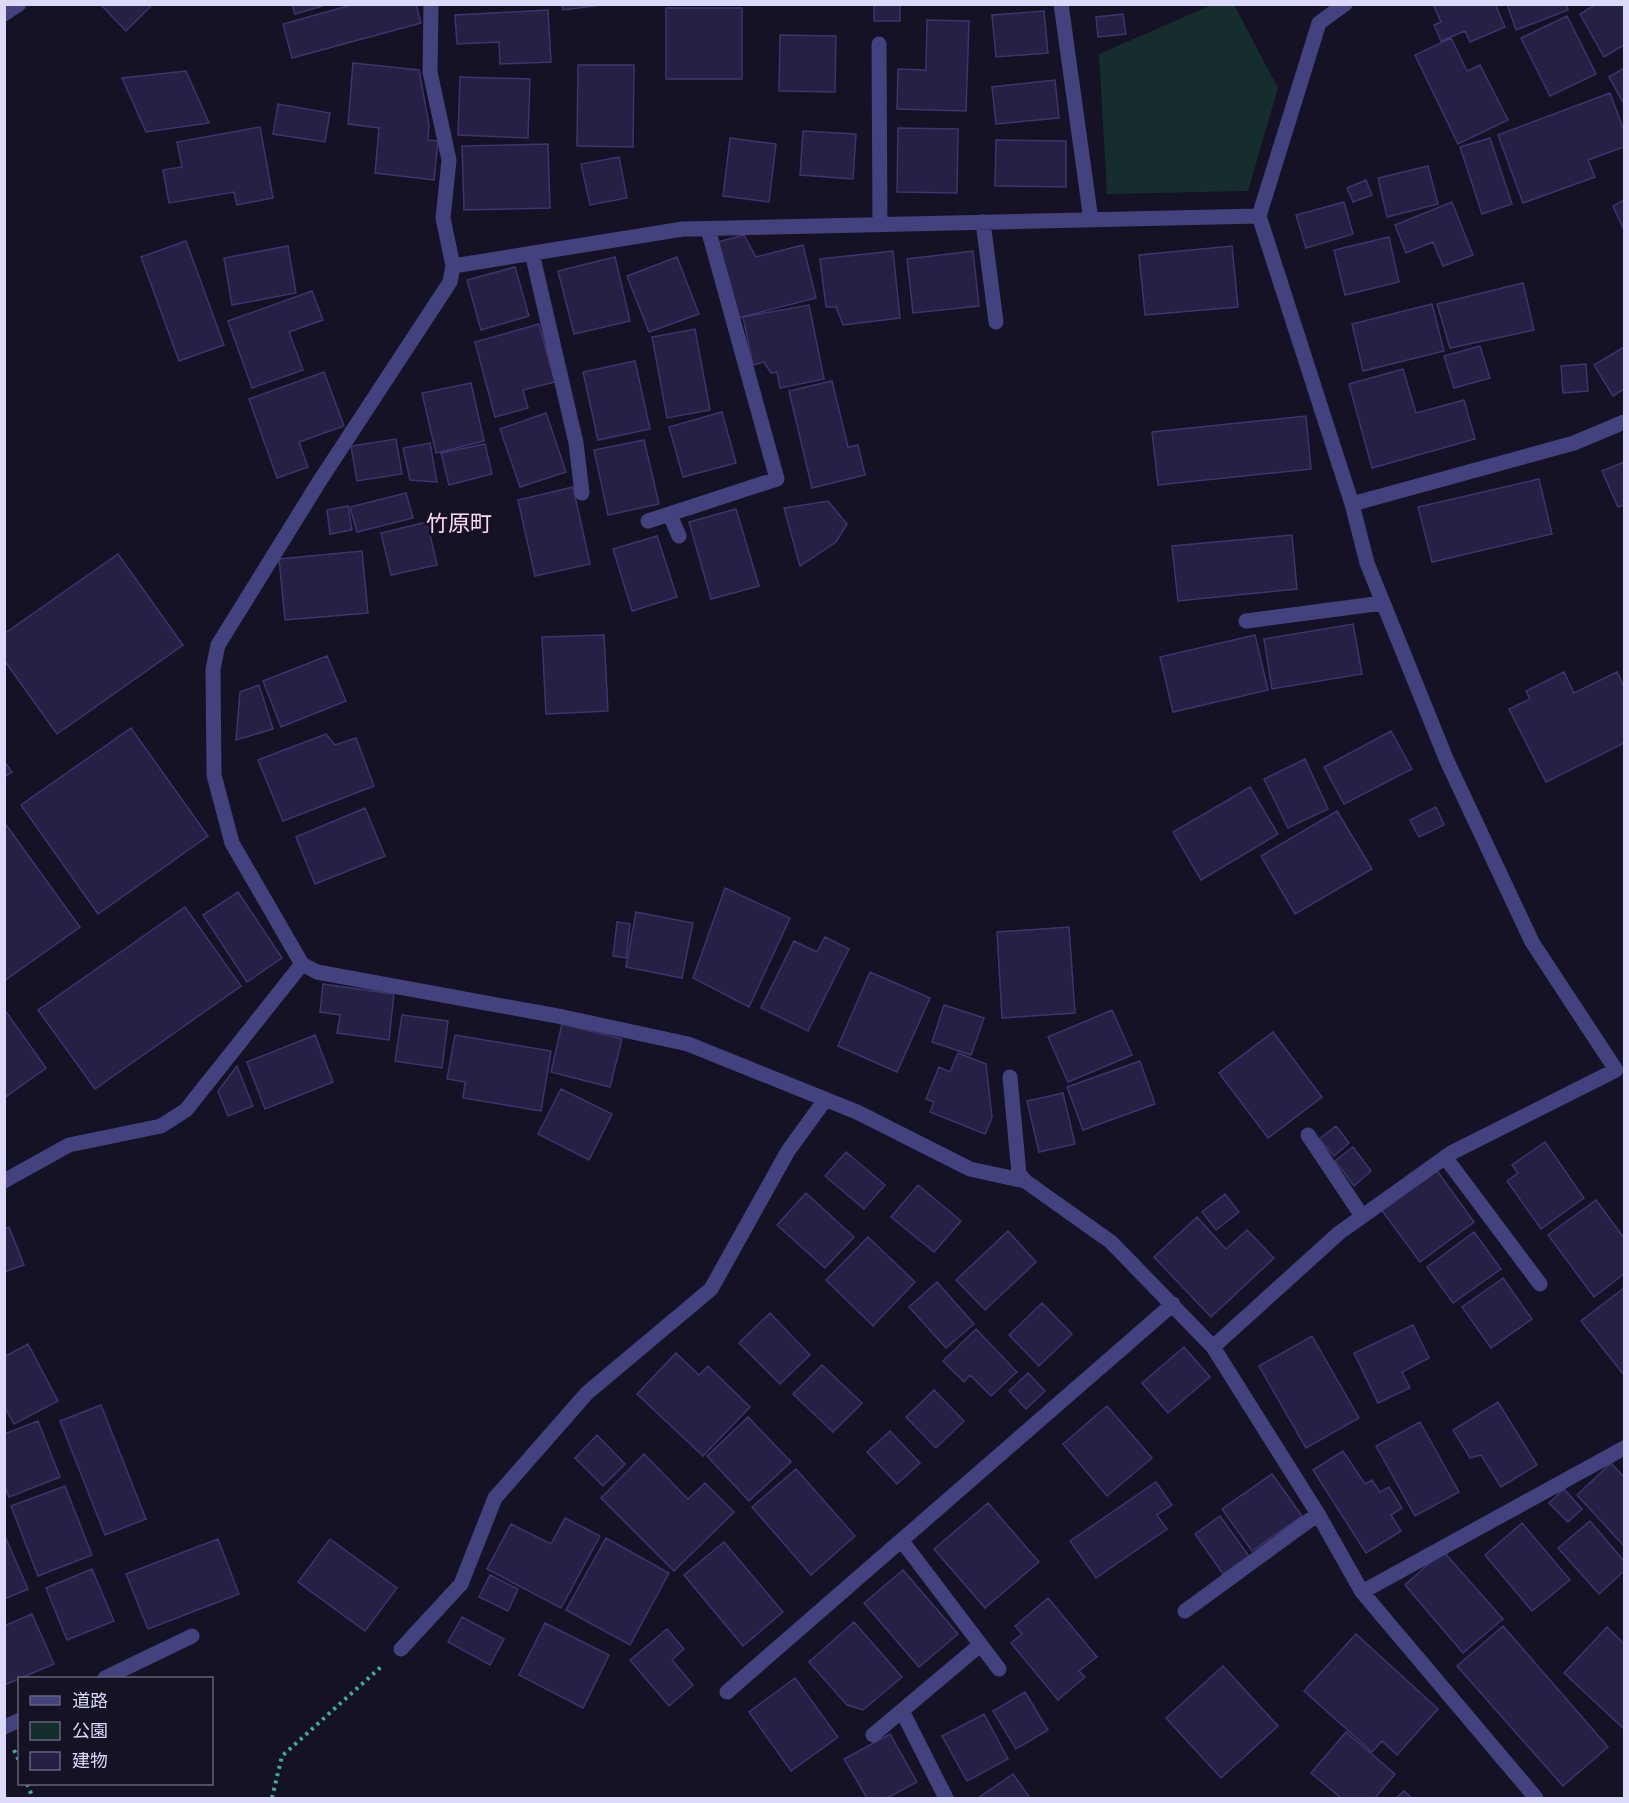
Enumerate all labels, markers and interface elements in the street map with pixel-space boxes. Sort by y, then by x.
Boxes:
district label: 竹原町 [426,510,492,536]
legend [18,1677,213,1785]
text: 道路 [72,1690,108,1711]
text: 公園 [72,1720,108,1741]
text: 建物 [72,1750,108,1771]

